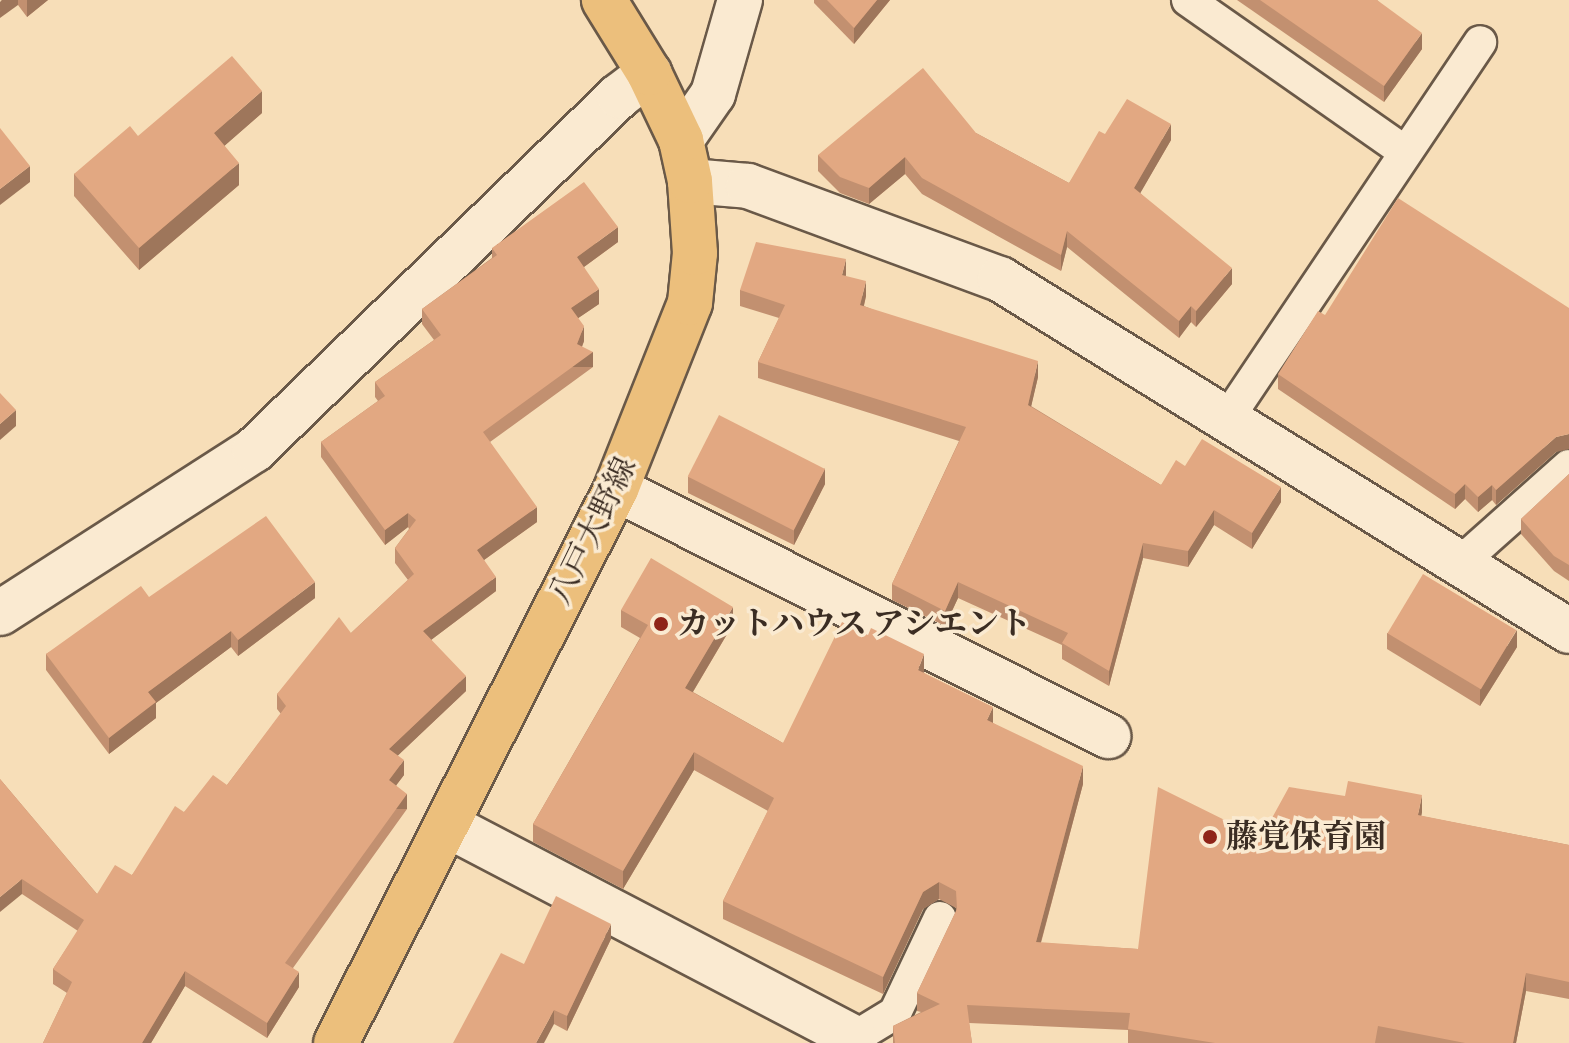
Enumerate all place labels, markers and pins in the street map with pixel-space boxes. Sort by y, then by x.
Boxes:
place label: カットハウス アシエント [677,605,1034,643]
marker: カットハウス アシエント [652,615,670,633]
place label: 藤覚保育園 [1226,818,1386,856]
marker: 藤覚保育園 [1201,828,1219,846]

